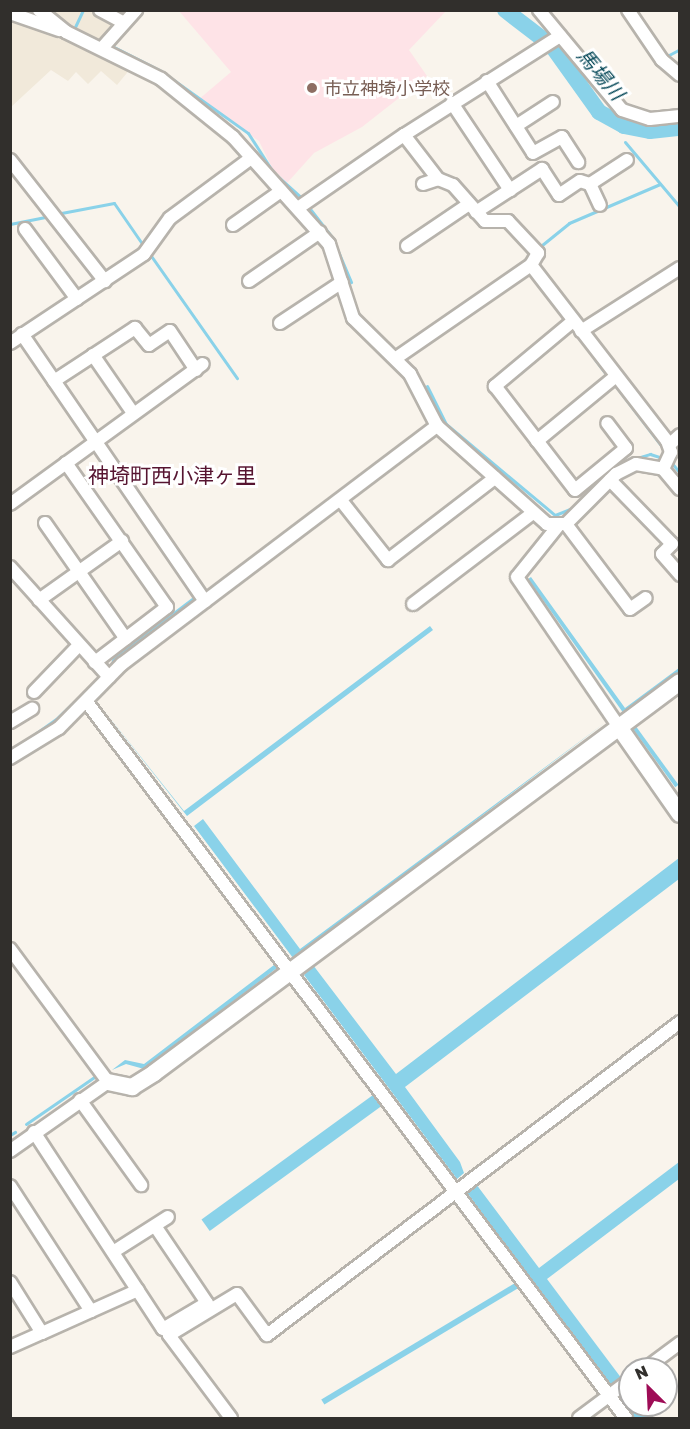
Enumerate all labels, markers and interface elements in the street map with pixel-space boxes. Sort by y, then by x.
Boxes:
water label: 馬場川 [573,43,629,105]
place label: 市立神埼小学校 [324,77,450,99]
marker: 市立神埼小学校 [305,81,319,95]
district label: 神埼町西小津ヶ里 [88,462,256,488]
north arrow [618,1357,678,1417]
text: N [632,1361,651,1384]

